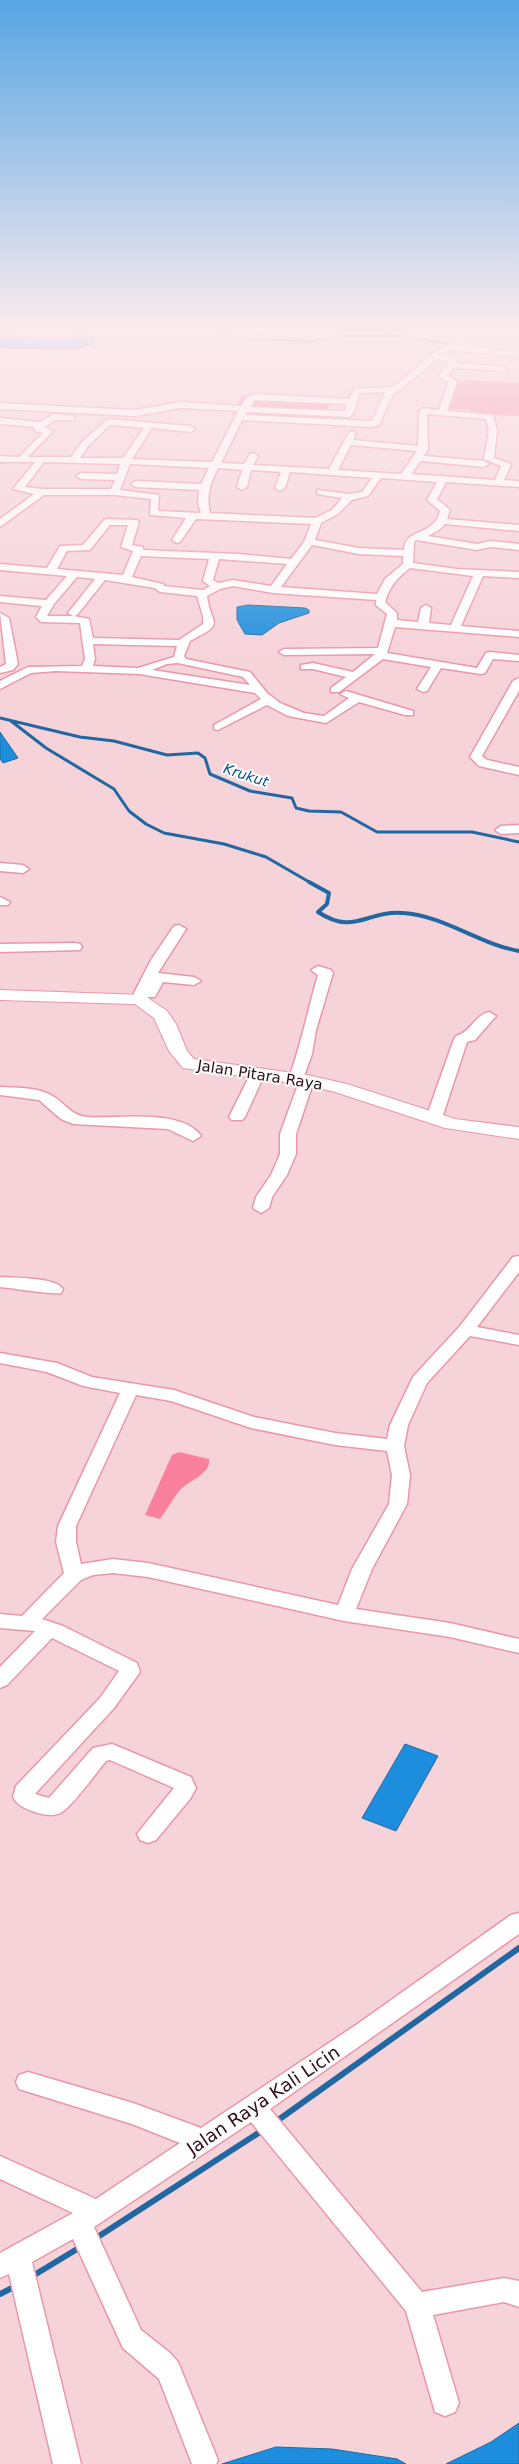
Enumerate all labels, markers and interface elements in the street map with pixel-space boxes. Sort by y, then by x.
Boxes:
water label: Krukut [222,760,271,790]
street label: Jalan Pitara Raya [195,1056,324,1094]
street label: Jalan Raya Kali Licin [182,2041,343,2159]

